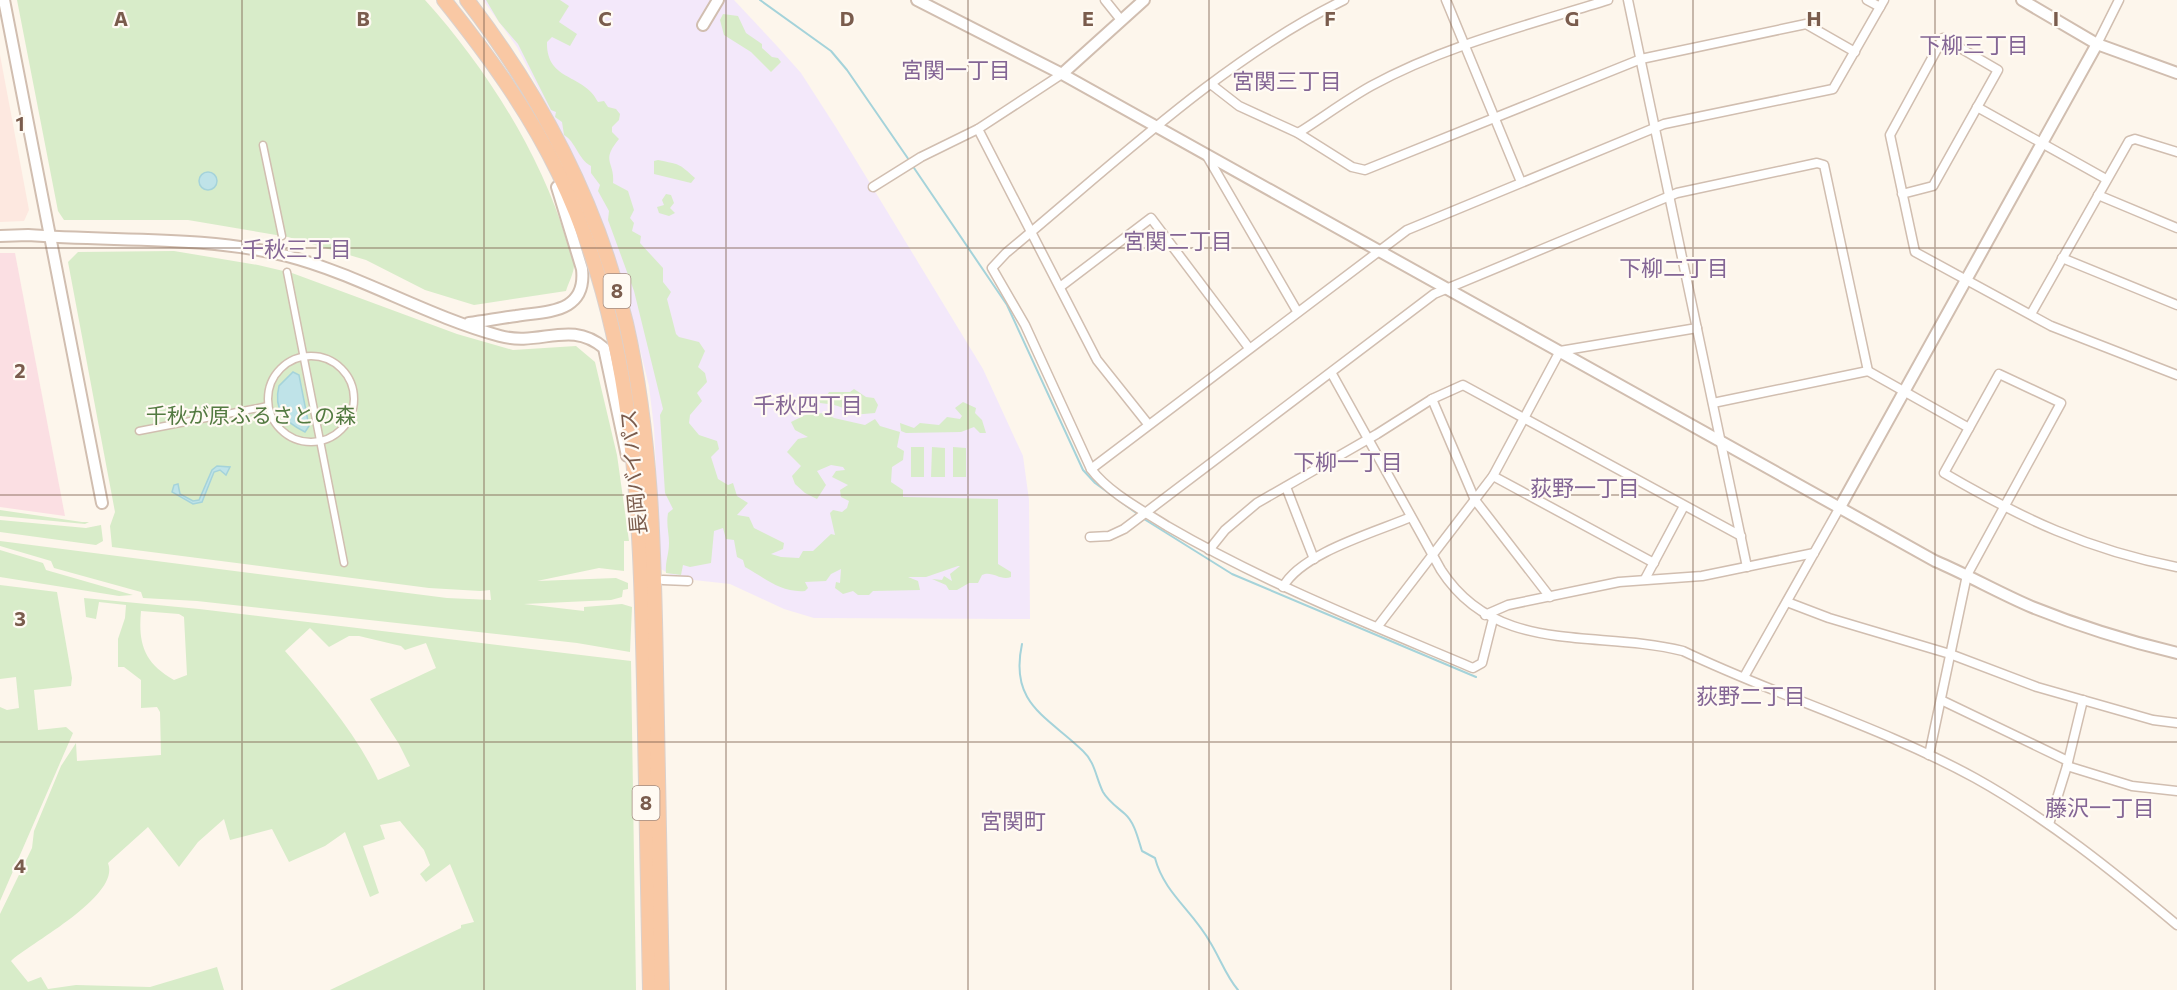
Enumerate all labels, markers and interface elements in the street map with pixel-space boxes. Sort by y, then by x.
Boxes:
text: A [114,6,128,30]
text: B [356,6,370,30]
text: C [598,6,612,30]
text: D [840,6,854,30]
text: E [1082,6,1094,30]
text: F [1324,6,1336,30]
text: G [1565,6,1579,30]
text: H [1807,6,1822,30]
text: I [2053,6,2059,30]
district label: 下柳三丁目 [1919,31,2029,58]
district label: 宮関一丁目 [901,56,1011,83]
district label: 宮関三丁目 [1232,67,1342,94]
text: 1 [15,111,25,135]
district label: 宮関二丁目 [1123,227,1233,254]
district label: 千秋三丁目 [242,235,352,262]
district label: 下柳二丁目 [1619,254,1729,281]
road number: 8 [604,274,630,308]
text: 2 [14,358,26,382]
district label: 千秋四丁目 [753,391,863,418]
park label: 千秋が原ふるさとの森 [146,402,356,427]
street label: 長岡バイパス [615,408,650,536]
district label: 下柳一丁目 [1293,448,1403,475]
district label: 荻野一丁目 [1530,474,1640,501]
text: 3 [14,606,26,630]
district label: 荻野二丁目 [1696,682,1806,709]
road number: 8 [632,786,660,820]
district label: 藤沢一丁目 [2045,794,2155,821]
district label: 宮関町 [980,807,1046,834]
text: 4 [14,853,26,877]

